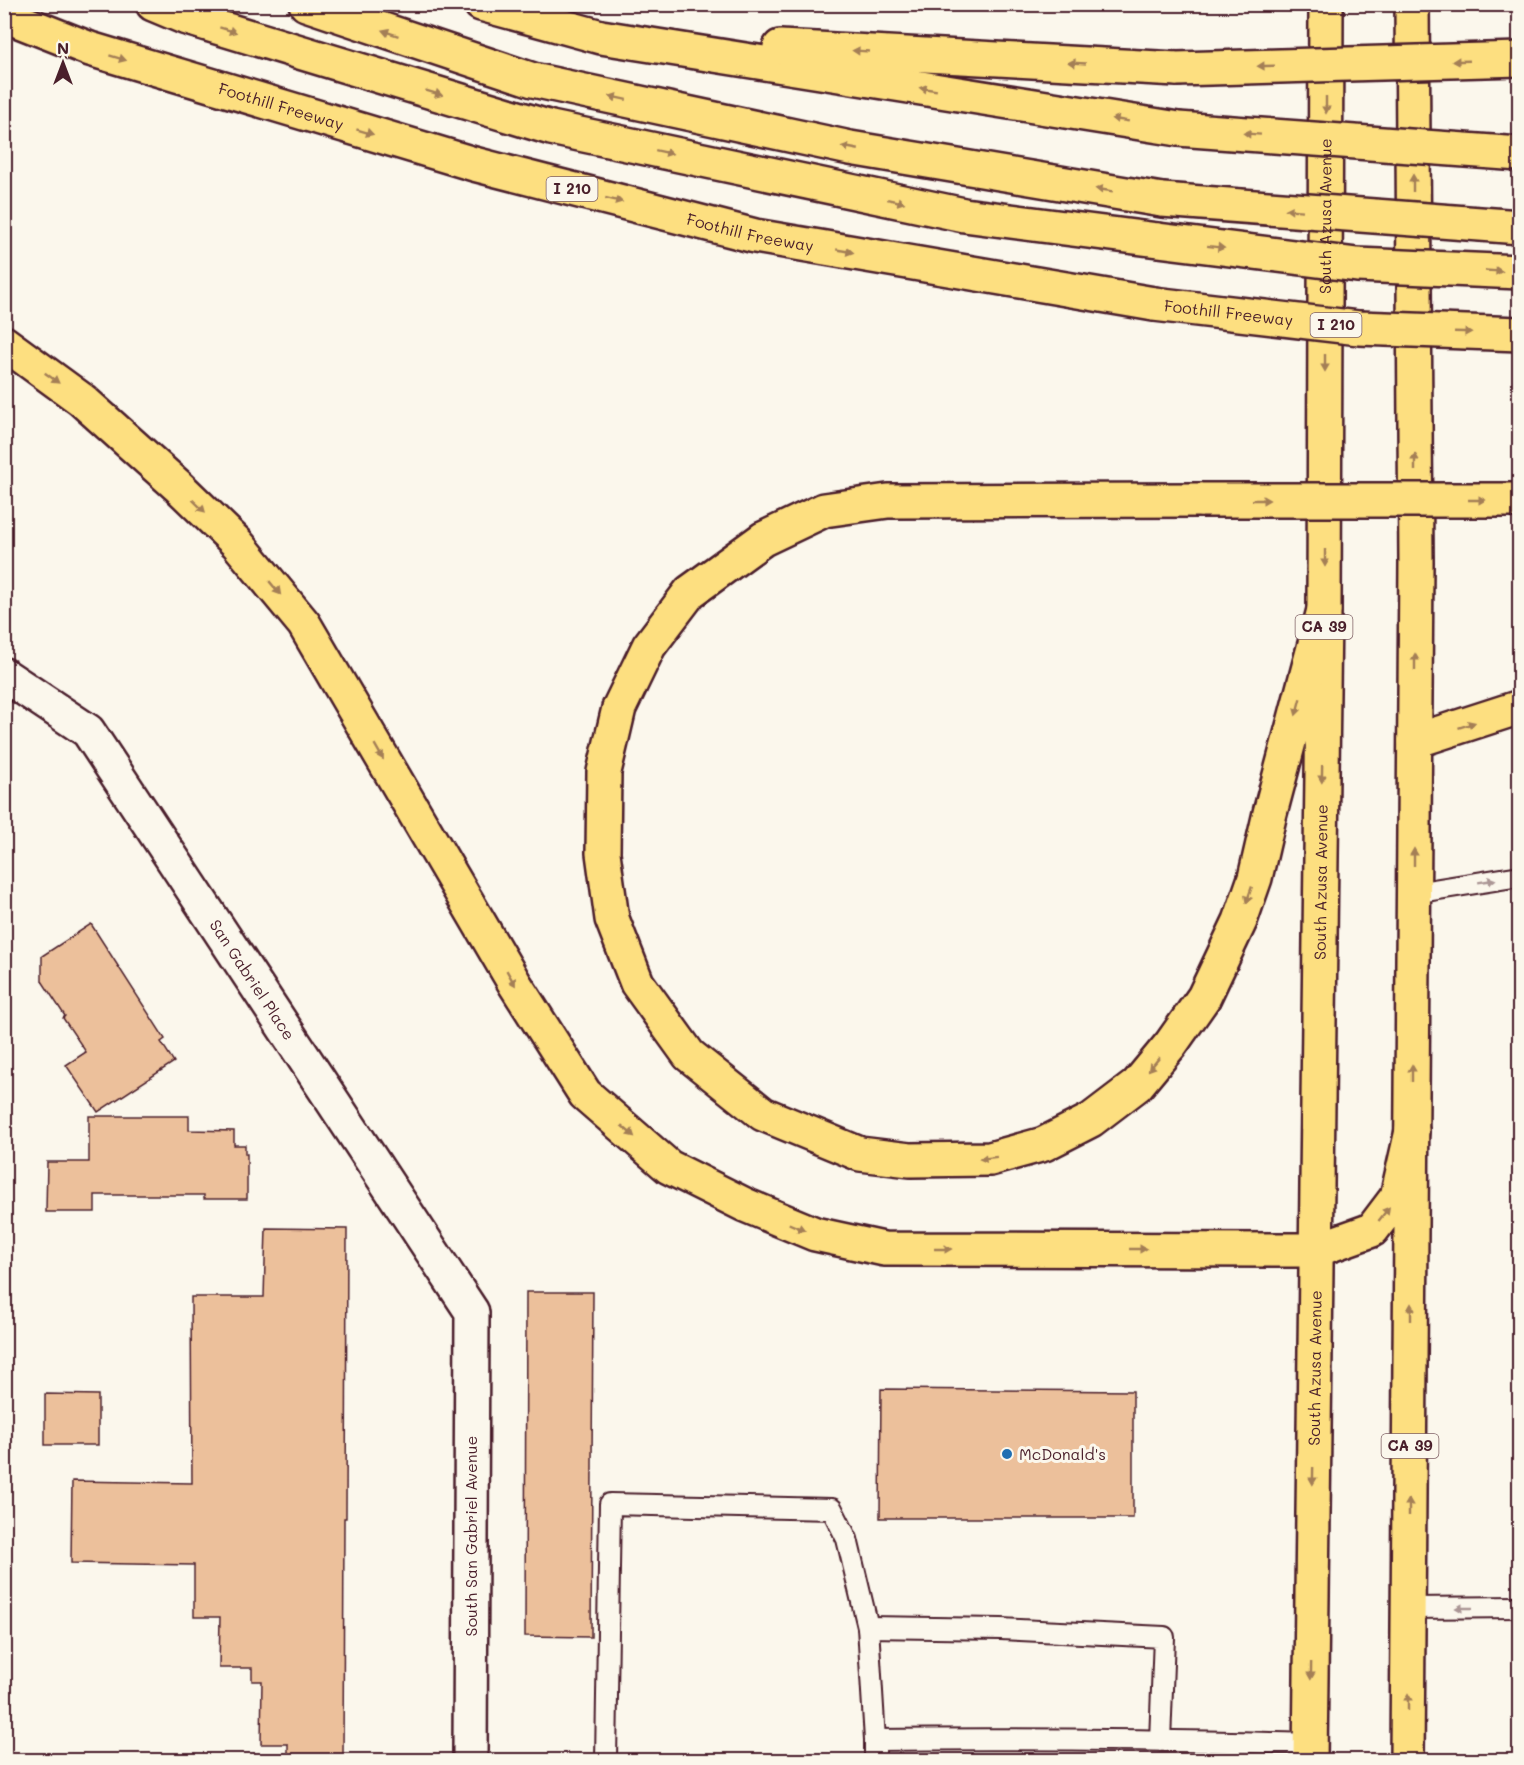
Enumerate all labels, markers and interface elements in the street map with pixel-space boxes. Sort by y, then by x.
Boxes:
one-way arrow [219,26,237,35]
one-way arrow [381,27,399,37]
north arrow [33,33,93,93]
text: N [57,37,69,58]
one-way arrow [851,47,870,56]
one-way arrow [109,54,127,63]
one-way arrow [1452,56,1471,65]
one-way arrow [1067,59,1086,68]
one-way arrow [1257,62,1276,71]
street label: Foothill Freeway [216,77,346,134]
one-way arrow [918,84,937,93]
one-way arrow [425,89,443,98]
one-way arrow [609,93,627,103]
one-way arrow [1321,95,1331,114]
one-way arrow [1111,115,1130,124]
one-way arrow [356,128,374,137]
one-way arrow [1242,130,1261,139]
street label: South Azusa Avenue [1314,138,1336,294]
one-way arrow [840,143,859,152]
one-way arrow [654,148,673,157]
one-way arrow [1408,173,1418,192]
road number: I 210 [546,177,598,201]
one-way arrow [1094,185,1113,194]
one-way arrow [605,196,623,205]
one-way arrow [886,197,905,206]
one-way arrow [1284,205,1303,215]
street label: Foothill Freeway [684,208,815,256]
one-way arrow [1206,242,1225,252]
one-way arrow [836,247,855,256]
one-way arrow [1484,266,1503,275]
street label: Foothill Freeway [1163,294,1294,330]
road number: I 210 [1310,313,1362,337]
one-way arrow [1453,327,1472,336]
one-way arrow [1320,353,1330,372]
one-way arrow [43,372,59,384]
one-way arrow [1410,452,1420,471]
one-way arrow [1251,495,1270,505]
one-way arrow [1467,495,1486,505]
one-way arrow [191,498,205,512]
one-way arrow [1320,548,1330,567]
one-way arrow [268,580,281,596]
road number: CA 39 [1296,615,1352,639]
one-way arrow [1410,652,1420,671]
one-way arrow [1293,698,1303,716]
one-way arrow [1458,720,1476,729]
one-way arrow [374,744,385,760]
one-way arrow [1317,764,1327,783]
street label: South Azusa Avenue [1309,804,1332,960]
one-way arrow [1409,847,1419,866]
one-way arrow [1478,877,1497,886]
one-way arrow [1244,886,1253,904]
street label: San Gabriel Place [205,915,300,1044]
one-way arrow [506,970,516,987]
one-way arrow [1148,1056,1161,1071]
one-way arrow [1408,1063,1417,1082]
one-way arrow [620,1124,635,1137]
one-way arrow [979,1153,998,1162]
one-way arrow [1377,1206,1390,1222]
one-way arrow [788,1222,805,1231]
one-way arrow [933,1244,952,1254]
one-way arrow [1128,1244,1147,1254]
street label: South Azusa Avenue [1303,1290,1326,1446]
one-way arrow [1406,1303,1416,1322]
road number: CA 39 [1382,1434,1438,1458]
street label: South San Gabriel Avenue [460,1436,481,1636]
place label: McDonald's [1019,1443,1106,1464]
marker: McDonald's [1000,1447,1014,1461]
one-way arrow [1308,1467,1318,1486]
one-way arrow [1404,1498,1414,1517]
one-way arrow [1455,1603,1474,1613]
one-way arrow [1306,1662,1316,1681]
one-way arrow [1403,1693,1413,1712]

